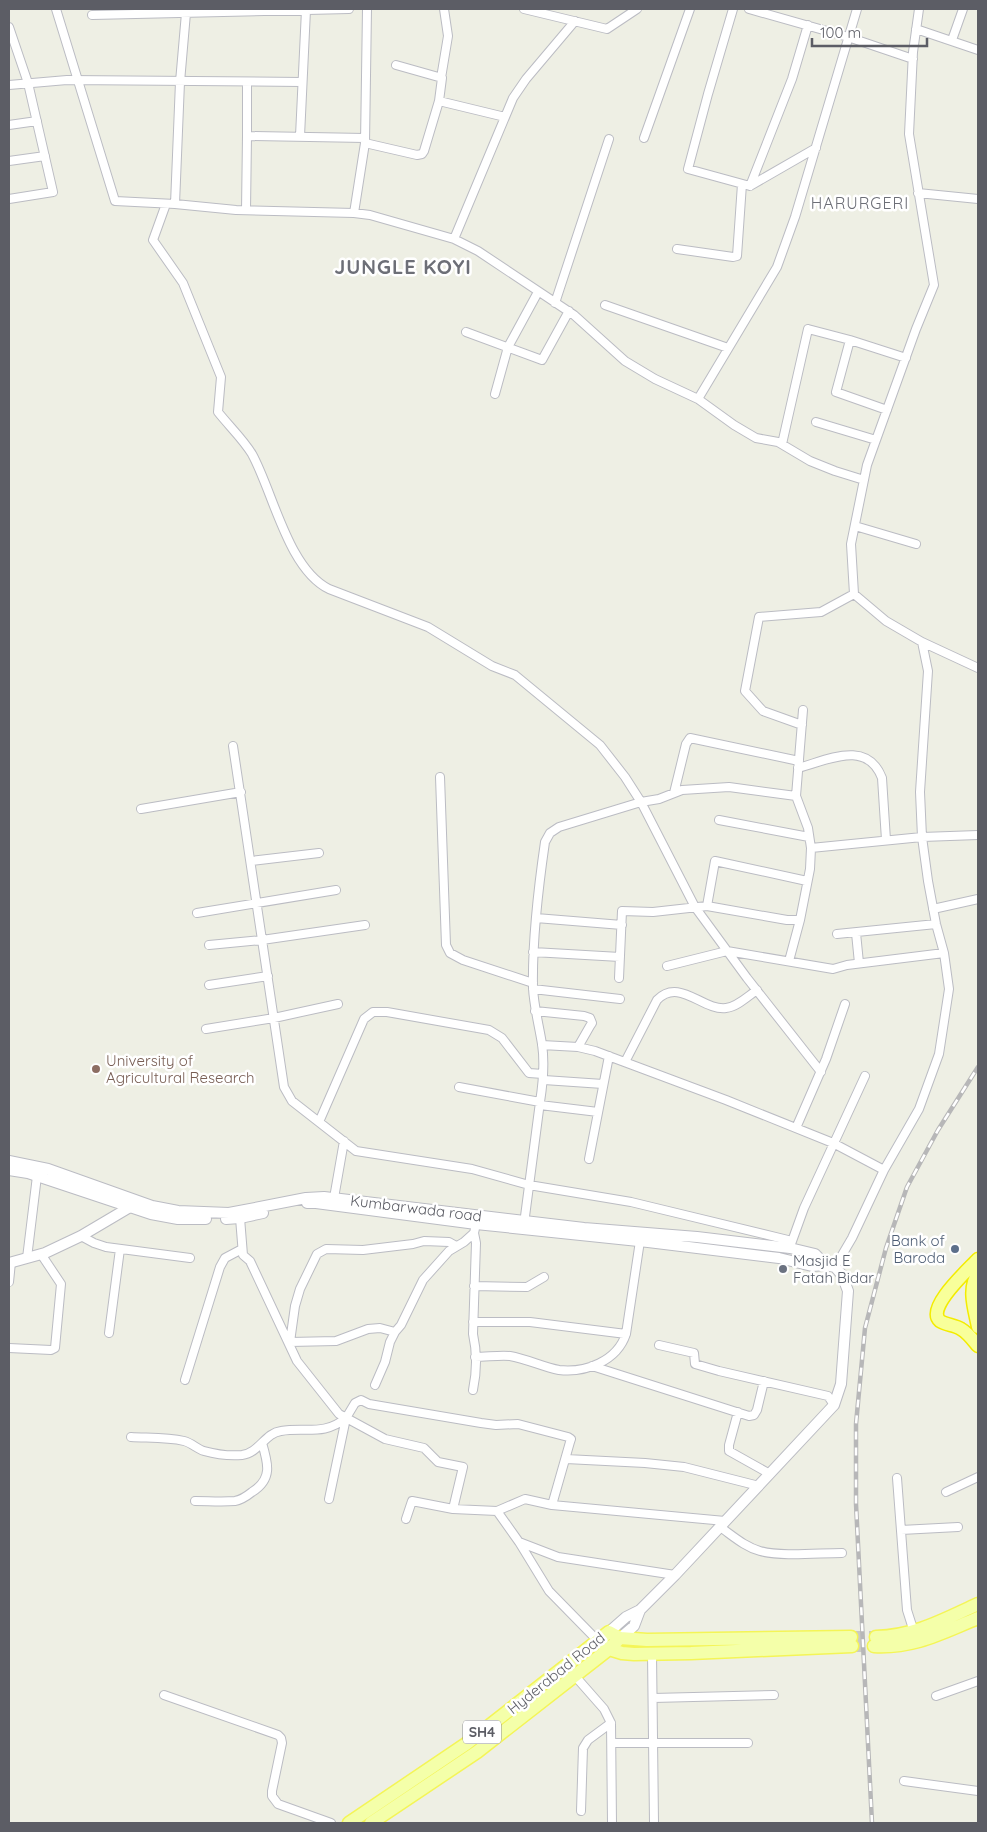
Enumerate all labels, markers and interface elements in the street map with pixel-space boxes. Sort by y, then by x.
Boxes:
scale bar [812,15,927,47]
text: 100 m [820,23,861,42]
district label: HARURGERI [811,193,909,213]
district label: JUNGLE KOYI [334,254,472,279]
place label: University of Agricultural Research [106,1051,254,1087]
marker: University of Agricultural Research [90,1063,102,1075]
street label: Kumbarwada road [349,1191,483,1225]
place label: Bank of Baroda [891,1231,946,1267]
marker: Bank of Baroda [949,1243,961,1255]
place label: Masjid E Fatah Bidar [793,1251,874,1287]
marker: Masjid E Fatah Bidar [777,1263,789,1275]
street label: Hyderabad Road [503,1628,609,1718]
road number: SH4 [463,1720,501,1744]

